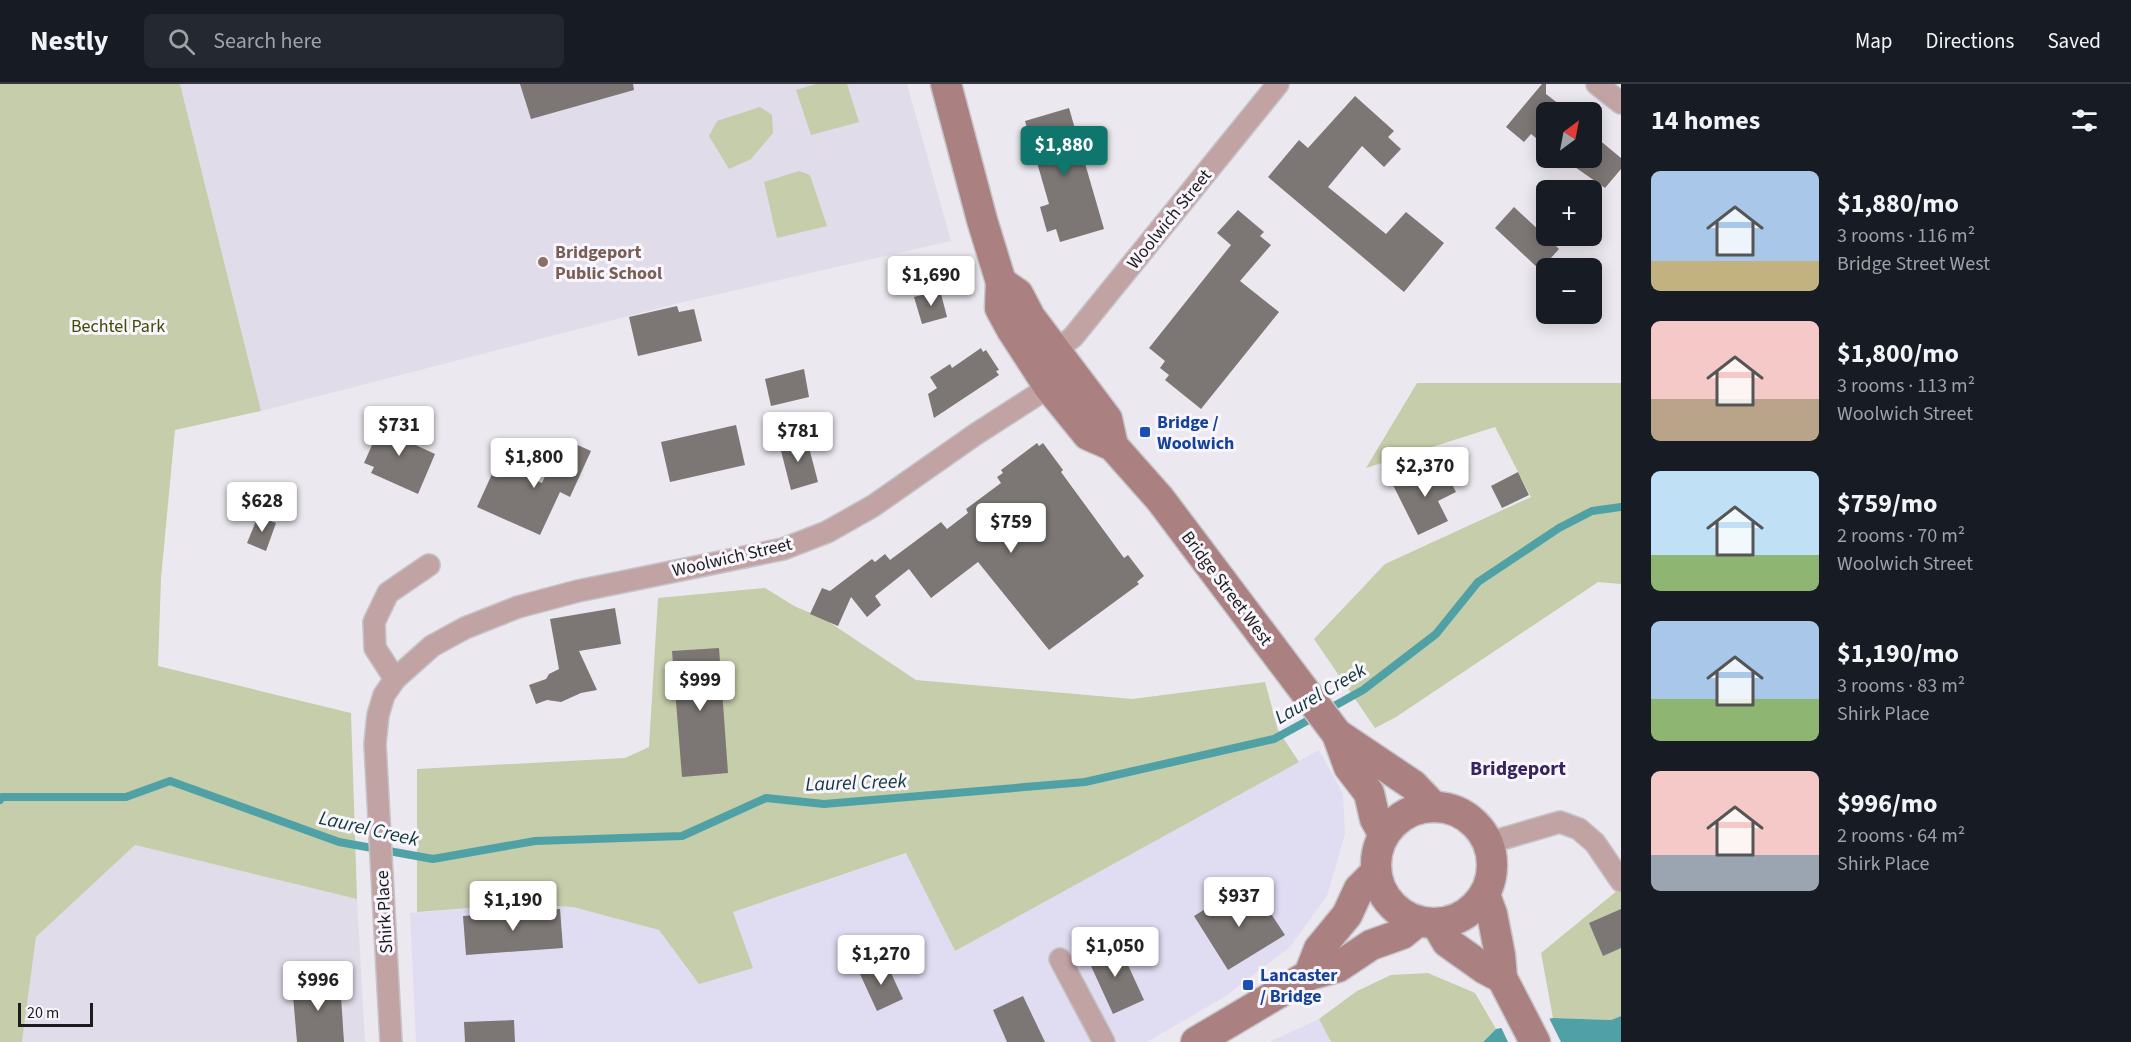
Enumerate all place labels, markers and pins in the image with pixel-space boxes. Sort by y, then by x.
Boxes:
pin: $1,880 [1015,126,1113,177]
place label: Bridgeport Public School [555,240,662,286]
marker: Bridgeport Public School [536,255,550,269]
pin: $1,690 [882,256,980,307]
pin: $731 [363,406,435,457]
place label: Bridge / Woolwich [1157,410,1234,456]
pin: $781 [762,412,834,463]
marker: Bridge / Woolwich [1138,425,1152,439]
pin: $1,800 [485,438,583,489]
pin: $2,370 [1376,447,1474,498]
pin: $628 [226,482,298,533]
pin: $759 [975,503,1047,554]
pin: $999 [664,661,736,712]
pin: $937 [1203,877,1275,928]
pin: $1,190 [464,881,562,932]
pin: $1,050 [1066,927,1164,978]
pin: $1,270 [832,935,930,986]
pin: $996 [282,961,354,1012]
place label: Lancaster / Bridge [1260,963,1338,1009]
marker: Lancaster / Bridge [1241,978,1255,992]

